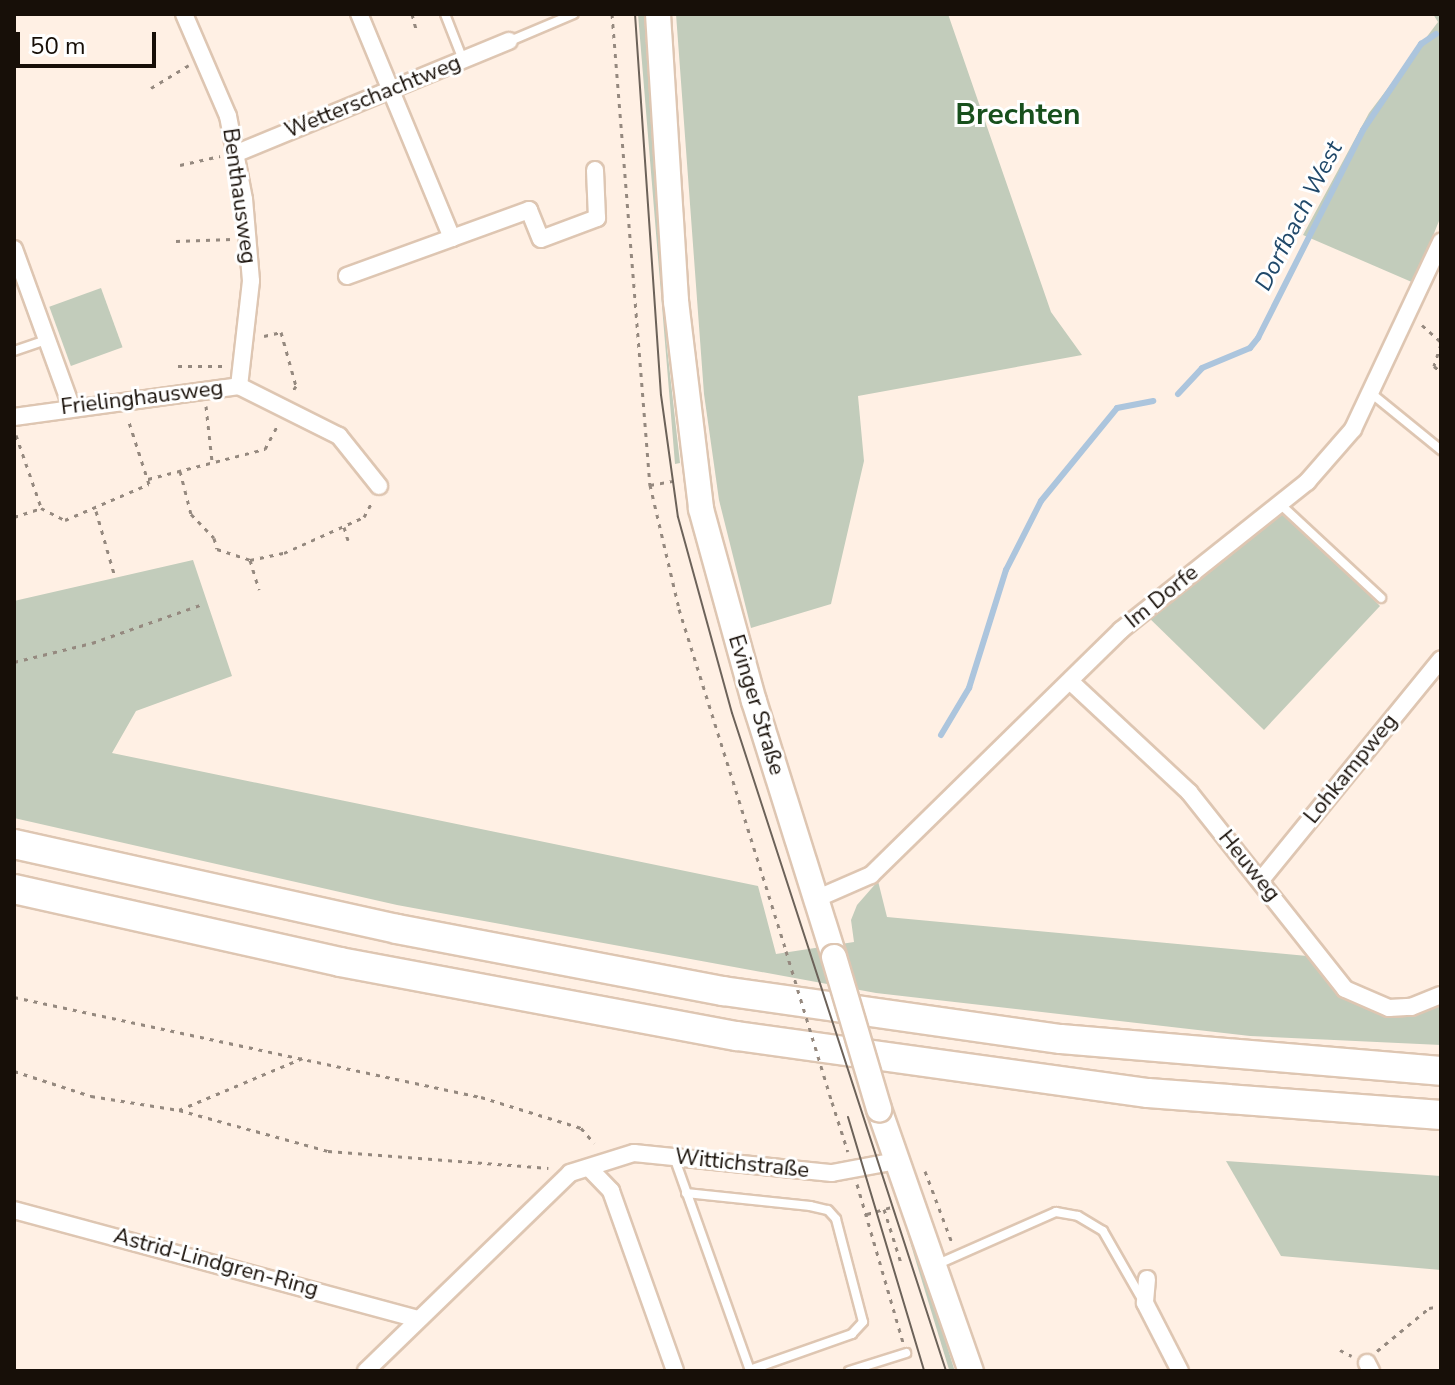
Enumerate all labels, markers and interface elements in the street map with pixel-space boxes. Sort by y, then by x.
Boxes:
scale bar [20,16,160,66]
text: 50 m [30,30,86,62]
street label: Wetterschachtweg [281,50,465,144]
district label: Brechten [955,97,1081,133]
street label: Benthausweg [216,127,262,265]
water label: Dorfbach West [1249,137,1349,295]
street label: Frielinghausweg [59,375,225,421]
street label: Im Dorfe [1120,560,1204,634]
street label: Evinger Straße [722,632,790,778]
street label: Lohkampweg [1299,709,1403,829]
street label: Heuweg [1212,825,1286,907]
street label: Wittichstraße [673,1144,811,1184]
street label: Astrid-Lindgren-Ring [111,1223,321,1303]

